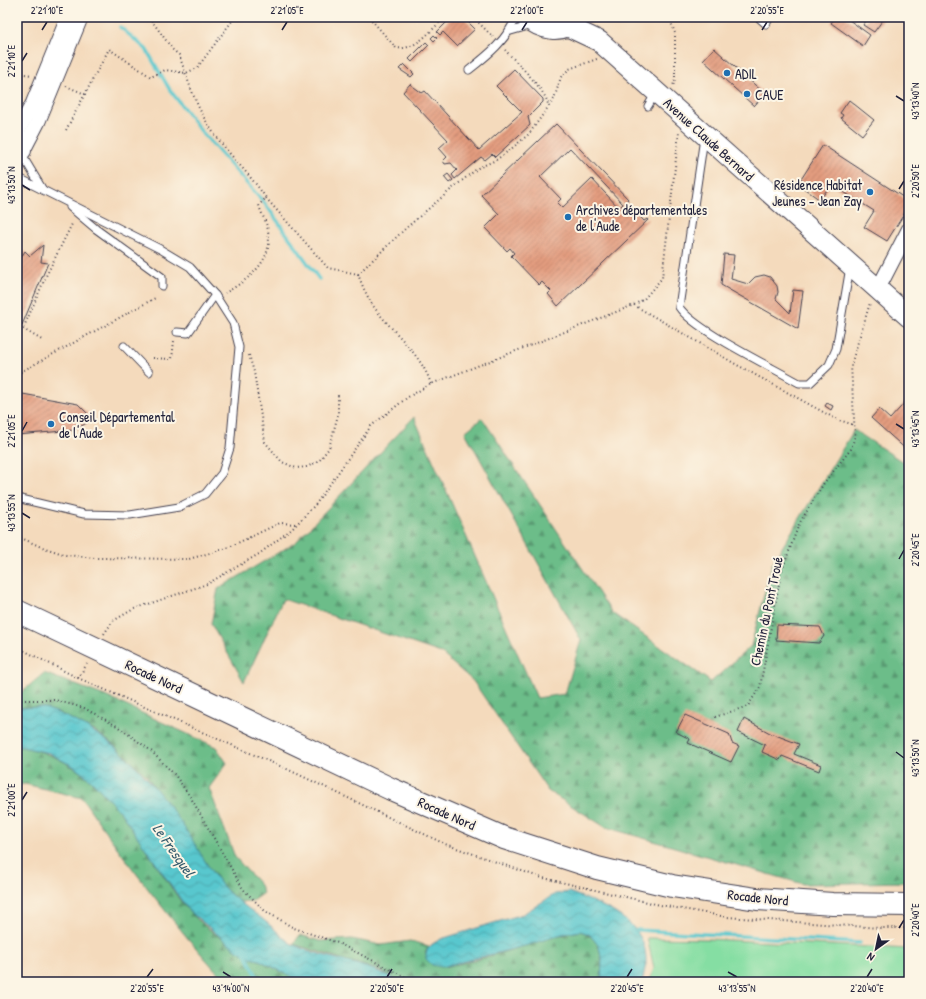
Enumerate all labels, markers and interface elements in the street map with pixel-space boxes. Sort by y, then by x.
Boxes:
text: 2°21'10"E [31,4,64,17]
text: 2°21'05"E [270,4,304,17]
text: 2°21'00"E [510,4,544,17]
text: 2°20'55"E [750,4,784,17]
text: 2°21'10"E [5,44,18,77]
place label: ADIL [735,64,757,83]
marker: ADIL [722,68,732,78]
text: 43°13'40"N [909,83,922,119]
place label: CAUE [755,85,783,104]
marker: CAUE [742,89,752,99]
street label: Avenue Claude Bernard [659,93,759,185]
text: 2°20'50"E [909,163,922,198]
text: 43°13'50"N [5,166,18,204]
place label: Résidence Habitat Jeunes - Jean Zay [772,175,862,211]
marker: Résidence Habitat Jeunes - Jean Zay [865,187,875,197]
place label: Archives départementales de l'Aude [576,200,707,235]
marker: Archives départementales de l'Aude [563,212,573,222]
place label: Conseil Départemental de l'Aude [59,407,175,442]
text: 43°13'45"N [909,411,922,447]
text: 2°21'05"E [5,414,18,448]
marker: Conseil Départemental de l'Aude [46,419,56,429]
text: 43°13'55"N [5,494,18,532]
text: 2°20'45"E [909,533,922,567]
street label: Chemin du Pont Troué [745,554,787,667]
street label: Rocade Nord [122,654,186,698]
text: 43°13'50"N [909,739,922,777]
text: 2°21'00"E [5,783,18,817]
street label: Rocade Nord [415,792,479,834]
water label: Le Fresquel [148,819,201,882]
street label: Rocade Nord [727,884,790,910]
text: 2°20'40"E [909,903,922,937]
north arrow [856,929,896,969]
text: N [864,950,877,965]
text: 2°20'55"E [130,982,164,995]
text: 43°14'00"N [213,982,249,995]
text: 2°20'50"E [370,982,405,995]
text: 2°20'45"E [610,982,644,995]
text: 43°13'55"N [718,982,756,995]
text: 2°20'40"E [850,982,884,995]

